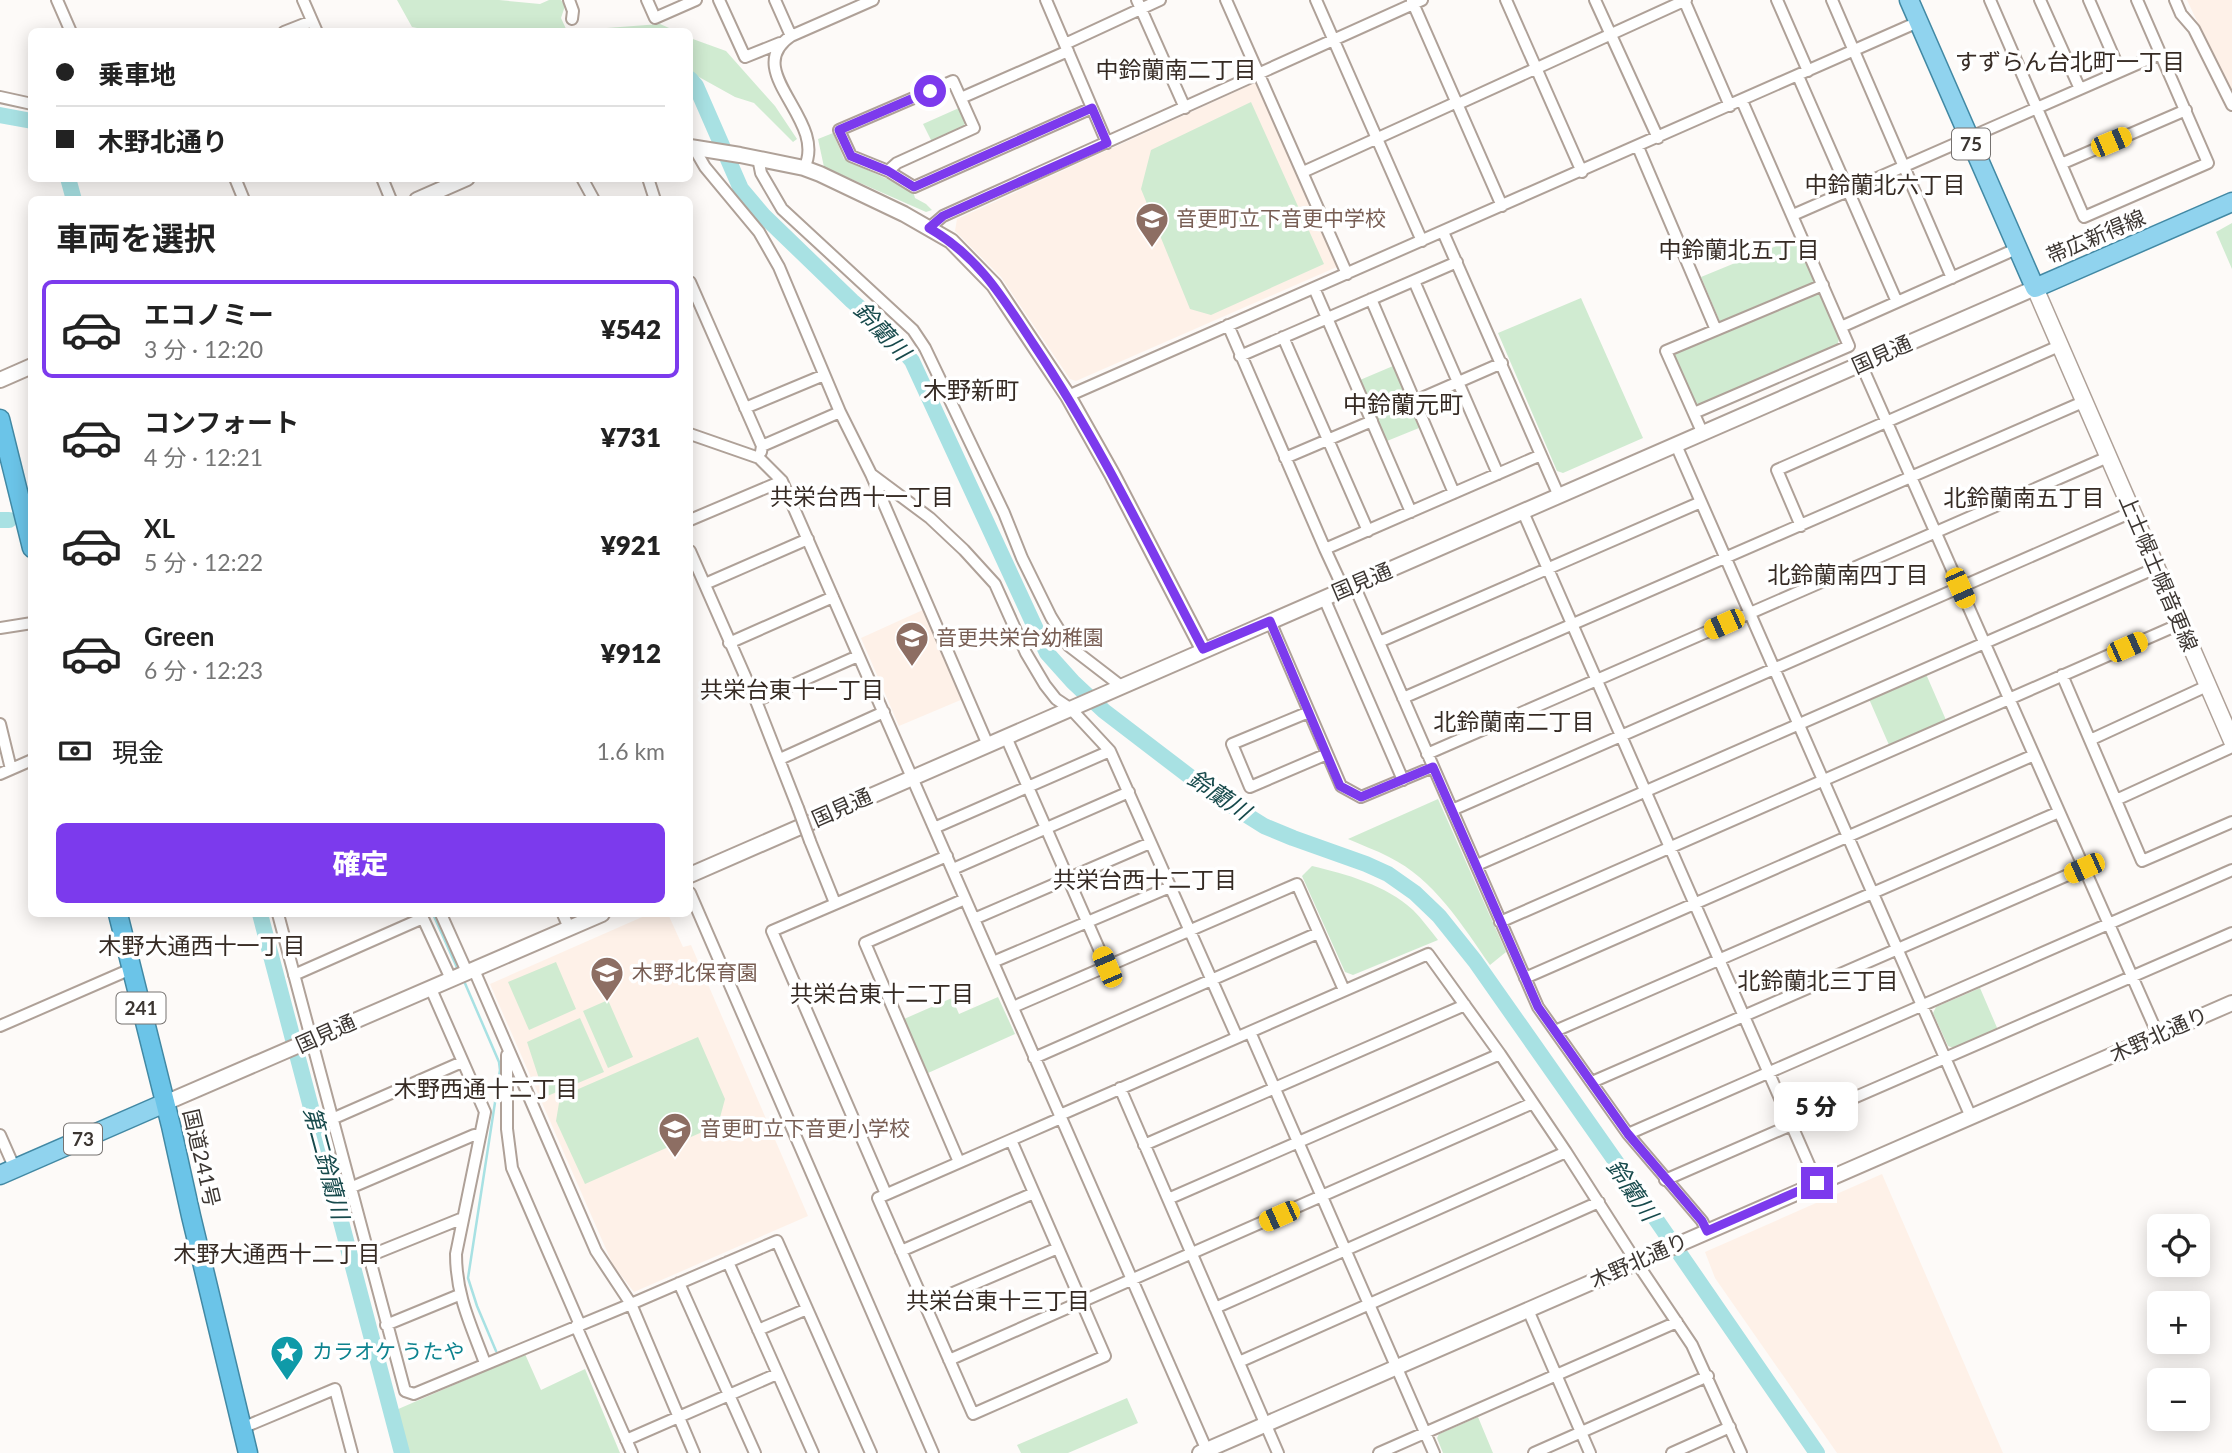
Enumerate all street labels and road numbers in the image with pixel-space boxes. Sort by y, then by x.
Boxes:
road number: 75 [1952,128,1990,160]
street label: 帯広新得線 [2042,204,2149,268]
street label: 国見通 [1848,329,1915,378]
street label: 上士幌士幌音更線 [2115,490,2204,655]
street label: 国見通 [1328,557,1395,604]
street label: 国見通 [808,782,875,831]
road number: 241 [116,992,166,1024]
street label: 木野北通り [2105,1001,2211,1066]
street label: 国見通 [292,1008,359,1057]
street label: 国道241号 [179,1106,226,1209]
road number: 73 [64,1124,102,1154]
street label: 木野北通り [1585,1227,1691,1292]

